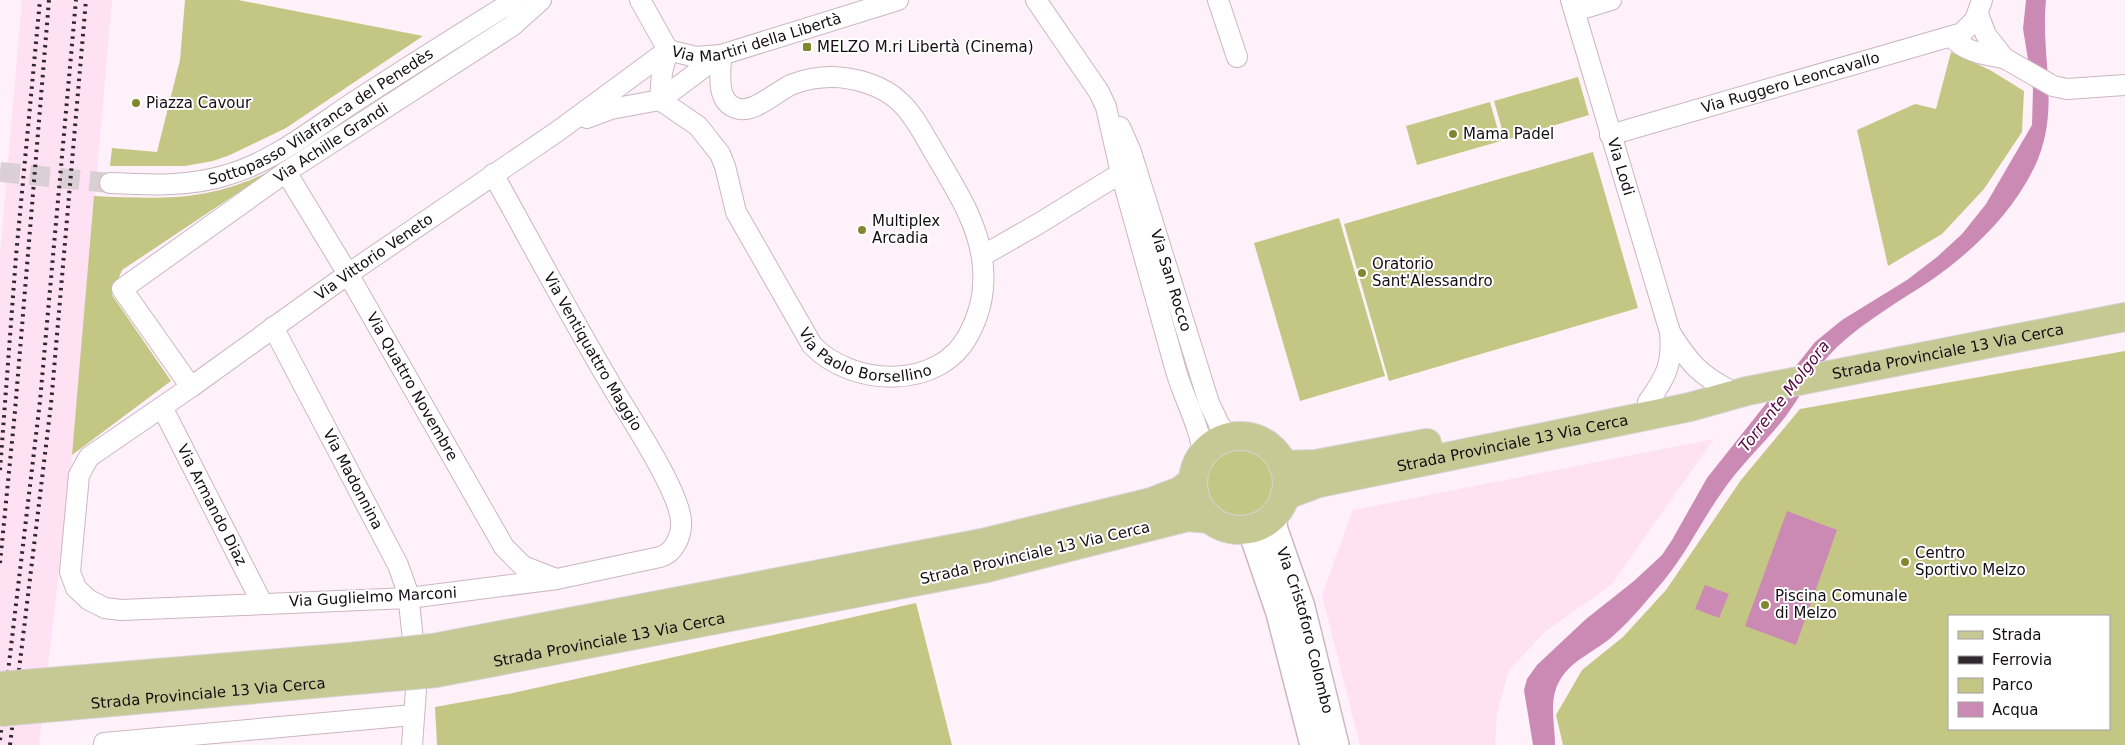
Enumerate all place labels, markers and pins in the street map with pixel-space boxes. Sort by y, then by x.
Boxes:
place label: MELZO M.ri Libertà (Cinema) [817,38,1034,56]
marker: MELZO M.ri Libertà (Cinema) [801,41,813,53]
place label: Piazza Cavour [146,94,252,112]
marker: Piazza Cavour [130,97,142,109]
place label: Mama Padel [1463,125,1554,143]
marker: Mama Padel [1447,128,1459,140]
place label: Multiplex Arcadia [872,212,940,247]
marker: Multiplex Arcadia [856,224,868,236]
place label: Oratorio Sant'Alessandro [1372,255,1493,290]
marker: Oratorio Sant'Alessandro [1356,267,1368,279]
place label: Centro Sportivo Melzo [1915,544,2026,579]
marker: Centro Sportivo Melzo [1899,556,1911,568]
place label: Piscina Comunale di Melzo [1775,587,1907,622]
marker: Piscina Comunale di Melzo [1759,599,1771,611]

